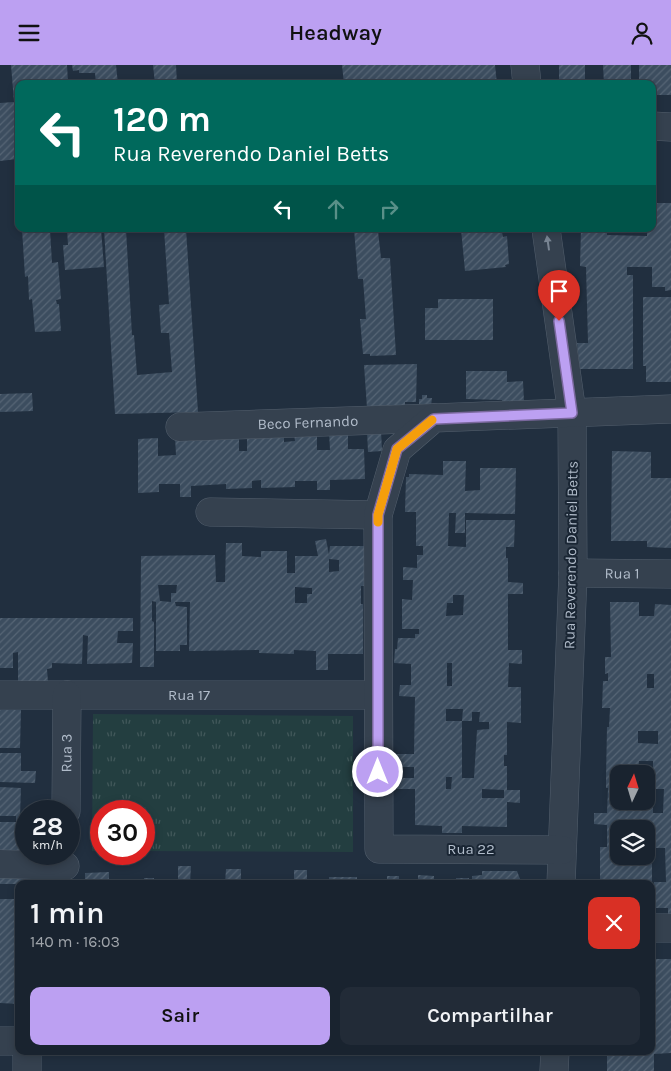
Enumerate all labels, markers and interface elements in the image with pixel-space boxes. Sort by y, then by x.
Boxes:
icon: menu [15,19,43,47]
icon: person [628,19,656,47]
text: Headway [289,20,382,46]
text: 120 m [113,99,211,140]
icon: left [30,100,95,165]
text: Rua Reverendo Daniel Betts [113,141,389,167]
icon: left [269,195,297,223]
icon: ahead [322,195,350,223]
icon: right [375,195,403,223]
one-way arrow [544,235,552,251]
pin [538,270,580,321]
icon: arrive [545,277,573,305]
street label: Beco Fernando [257,412,359,433]
street label: Rua Reverendo Daniel Betts [560,461,582,649]
street label: Rua 1 [604,564,640,583]
street label: Rua 17 [168,686,210,704]
street label: Rua 3 [57,733,76,773]
position arrow [351,745,403,797]
north arrow [610,765,655,810]
map controls [610,765,655,865]
speed limit sign: 30 [90,800,155,865]
text: 28 [32,812,63,841]
button: layers [610,820,655,865]
text: km/h [32,838,63,852]
street label: Rua 22 [447,840,495,858]
text: 1 min [30,895,104,931]
button: close [588,897,640,949]
text: 140 m · 16:03 [30,932,120,951]
button: Sair [30,987,330,1045]
button: Compartilhar [340,987,640,1045]

